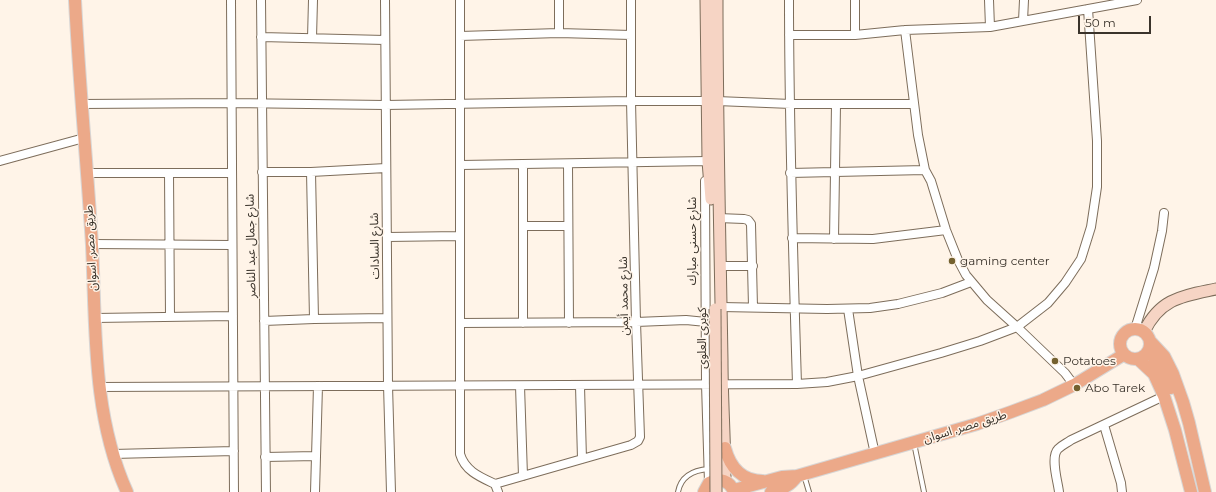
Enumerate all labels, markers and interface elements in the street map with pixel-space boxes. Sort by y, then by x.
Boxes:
scale bar [1080,8,1153,34]
text: 50 m [1085,15,1116,30]
street label: شارع جمال عبد الناصر [243,194,259,298]
street label: شارع حسنى مبارك [685,197,699,285]
street label: طريق مصر, اسوان [82,205,100,291]
street label: شارع السادات [367,213,383,279]
place label: gaming center [960,254,1049,268]
street label: شارع محمد أيمن [616,256,632,336]
marker: gaming center [947,256,957,266]
street label: كوبرى العلوى [695,307,709,369]
place label: Potatoes [1063,354,1116,368]
marker: Potatoes [1050,356,1060,366]
place label: Abo Tarek [1085,381,1145,395]
marker: Abo Tarek [1072,383,1082,393]
street label: طريق مصر, اسوان [922,408,1008,446]

